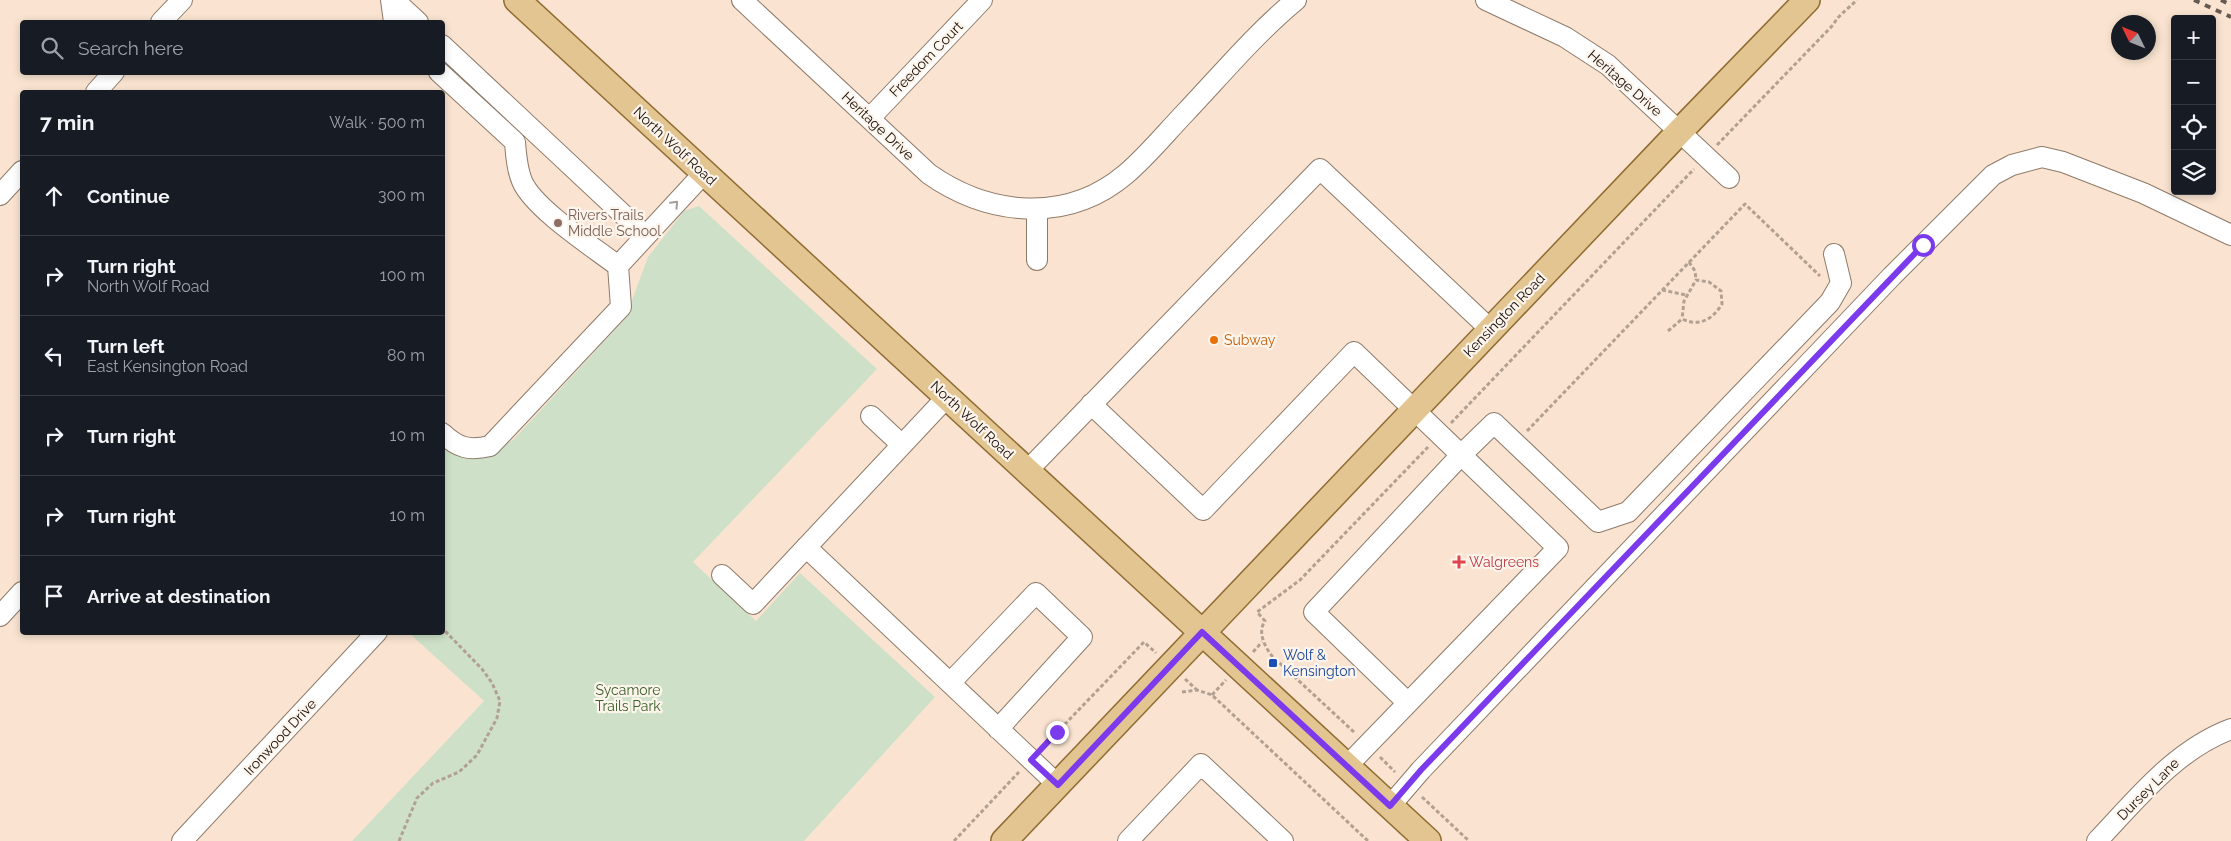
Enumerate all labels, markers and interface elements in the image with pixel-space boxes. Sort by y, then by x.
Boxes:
north arrow [2111,15,2156,60]
map controls [2171,15,2216,195]
button: + [2171,15,2216,60]
street label: Freedom Court [886,18,966,100]
search box [20,20,445,75]
icon: search [38,34,66,62]
text: Search here [78,37,184,59]
street label: Heritage Drive [1585,47,1665,119]
button: − [2171,60,2216,105]
street label: Heritage Drive [839,89,917,163]
street label: North Wolf Road [630,104,720,188]
button: locate [2171,105,2216,150]
text: 7 min [40,110,94,135]
text: Walk · 500 m [329,113,425,132]
button: layers [2171,150,2216,195]
icon: ahead [40,182,68,210]
text: Continue [87,185,170,207]
text: 300 m [378,186,425,205]
one-way arrow [669,201,678,210]
place label: Rivers Trails Middle School [568,207,661,239]
marker: Rivers Trails Middle School [552,217,564,229]
route start [1912,234,1935,257]
text: Turn right [87,255,176,277]
icon: right [40,262,68,290]
text: 100 m [380,266,425,285]
street label: Kensington Road [1460,270,1548,360]
text: North Wolf Road [87,277,210,296]
place label: Subway [1224,332,1276,348]
marker: Subway [1208,334,1220,346]
text: Turn left [87,335,164,357]
icon: left [40,342,68,370]
text: 80 m [387,346,425,365]
text: East Kensington Road [87,357,248,376]
street label: North Wolf Road [927,378,1017,462]
icon: right [40,422,68,450]
text: Turn right [87,425,176,447]
text: 10 m [390,426,425,445]
icon: right [40,502,68,530]
text: Turn right [87,505,176,527]
text: 10 m [390,506,425,525]
place label: Walgreens [1469,554,1539,570]
marker: Walgreens [1453,556,1465,568]
icon: arrive [40,582,68,610]
text: Arrive at destination [87,585,271,607]
place label: Wolf & Kensington [1283,647,1356,679]
marker: Wolf & Kensington [1267,657,1279,669]
park label: Sycamore Trails Park [595,682,661,714]
street label: Ironwood Drive [241,696,319,778]
route end [1046,721,1069,744]
street label: Dursey Lane [2114,755,2182,823]

